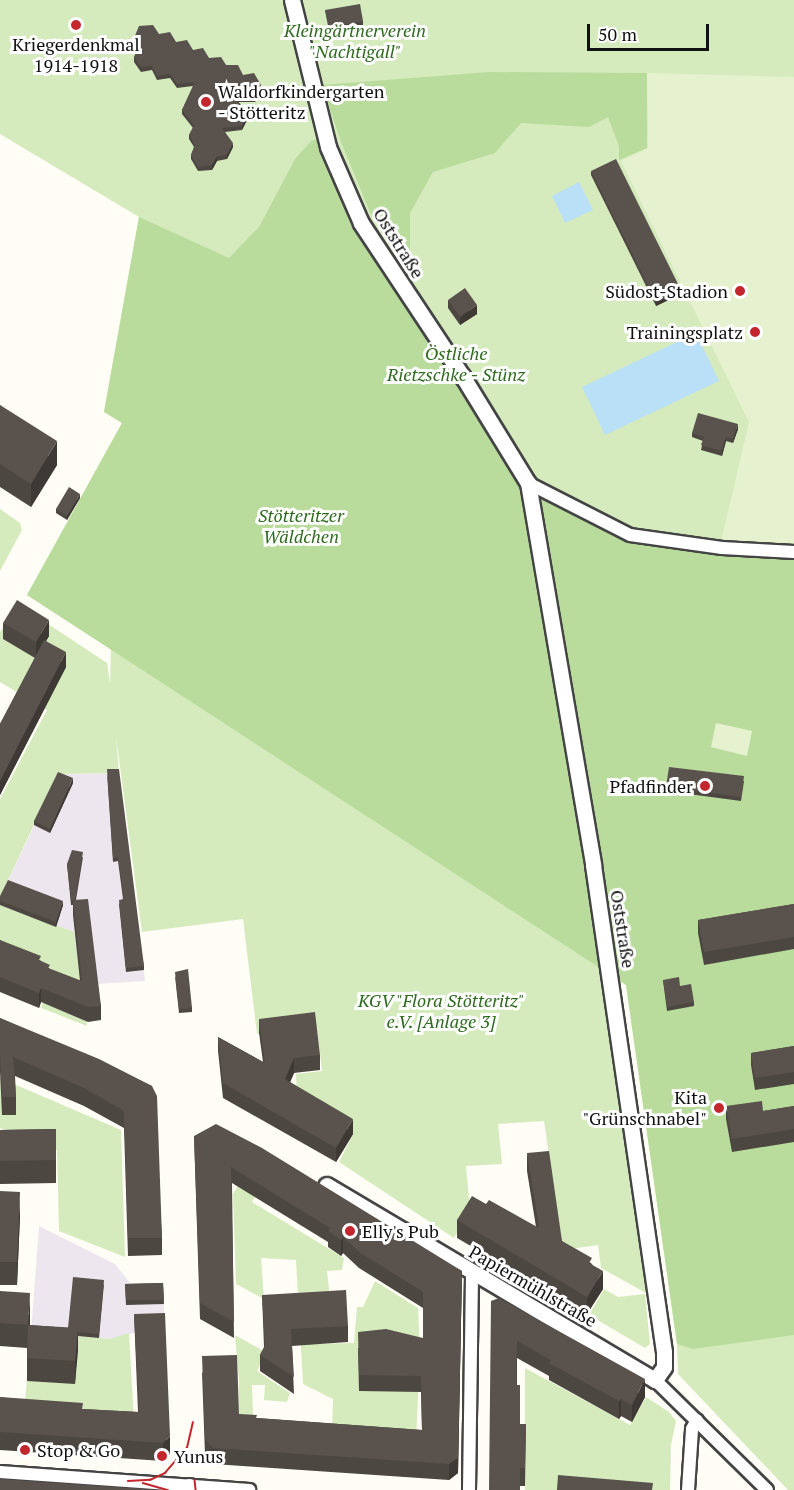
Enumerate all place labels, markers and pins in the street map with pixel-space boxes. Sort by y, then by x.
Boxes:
marker: Kriegerdenkmal 1914-1918 [69,18,83,32]
place label: Kriegerdenkmal 1914-1918 [12,34,140,76]
place label: Waldorfkindergarten - Stötteritz [218,81,384,124]
marker: Waldorfkindergarten - Stötteritz [199,95,213,109]
place label: Südost-Stadion [605,280,728,302]
marker: Südost-Stadion [733,284,747,298]
place label: Trainingsplatz [627,321,743,343]
marker: Trainingsplatz [748,325,762,339]
place label: Pfadfinder [610,775,693,797]
marker: Pfadfinder [698,779,712,793]
place label: Kita "Grünschnabel" [583,1087,707,1130]
marker: Kita "Grünschnabel" [712,1101,726,1115]
place label: Elly's Pub [362,1220,439,1242]
marker: Elly's Pub [343,1224,357,1238]
place label: Stop & Go [37,1439,120,1461]
marker: Stop & Go [18,1443,32,1457]
place label: Yunus [174,1445,223,1467]
marker: Yunus [155,1449,169,1463]

